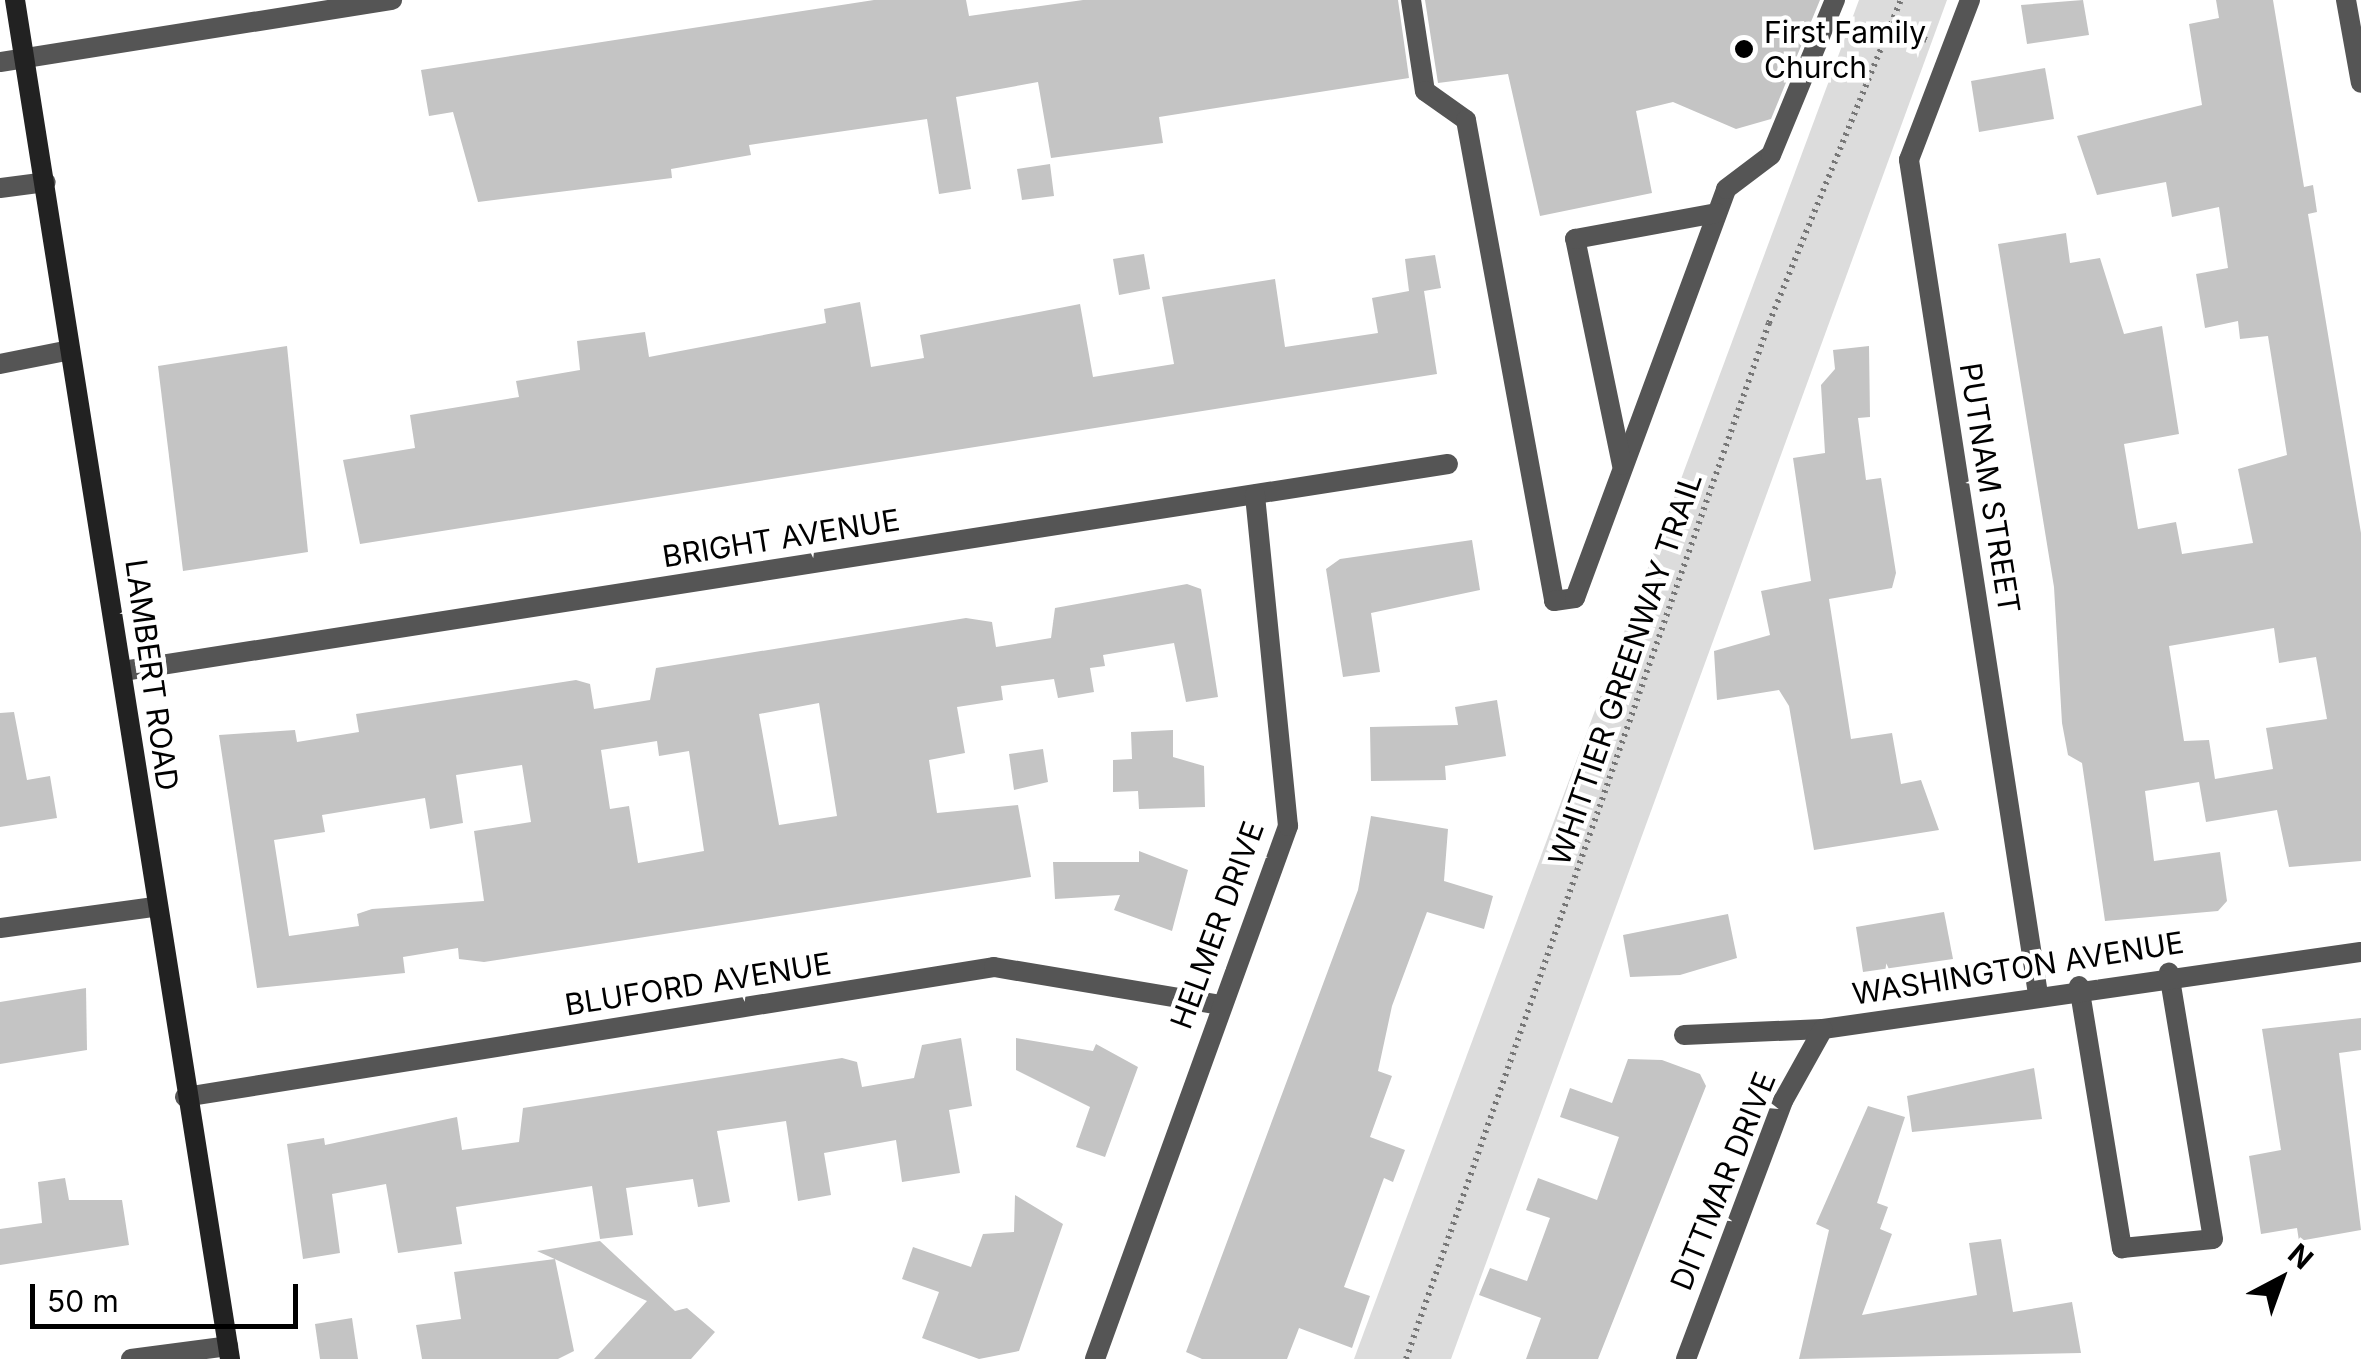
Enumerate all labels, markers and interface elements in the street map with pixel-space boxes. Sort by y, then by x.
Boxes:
place label: First Family Church [1764,14,1926,84]
marker: First Family Church [1733,38,1755,60]
street label: PUTNAM STREET [1952,360,2028,616]
street label: WHITTIER GREENWAY TRAIL [1541,468,1709,870]
street label: BRIGHT AVENUE [660,501,902,575]
street label: LAMBERT ROAD [118,557,186,793]
street label: HELMER DRIVE [1163,816,1271,1034]
street label: WASHINGTON AVENUE [1850,924,2186,1012]
street label: BLUFORD AVENUE [562,945,834,1023]
street label: DITTMAR DRIVE [1663,1067,1783,1295]
north arrow [2231,1229,2331,1329]
text: N [2281,1237,2320,1276]
scale bar [35,1264,302,1326]
text: 50 m [47,1283,119,1319]

